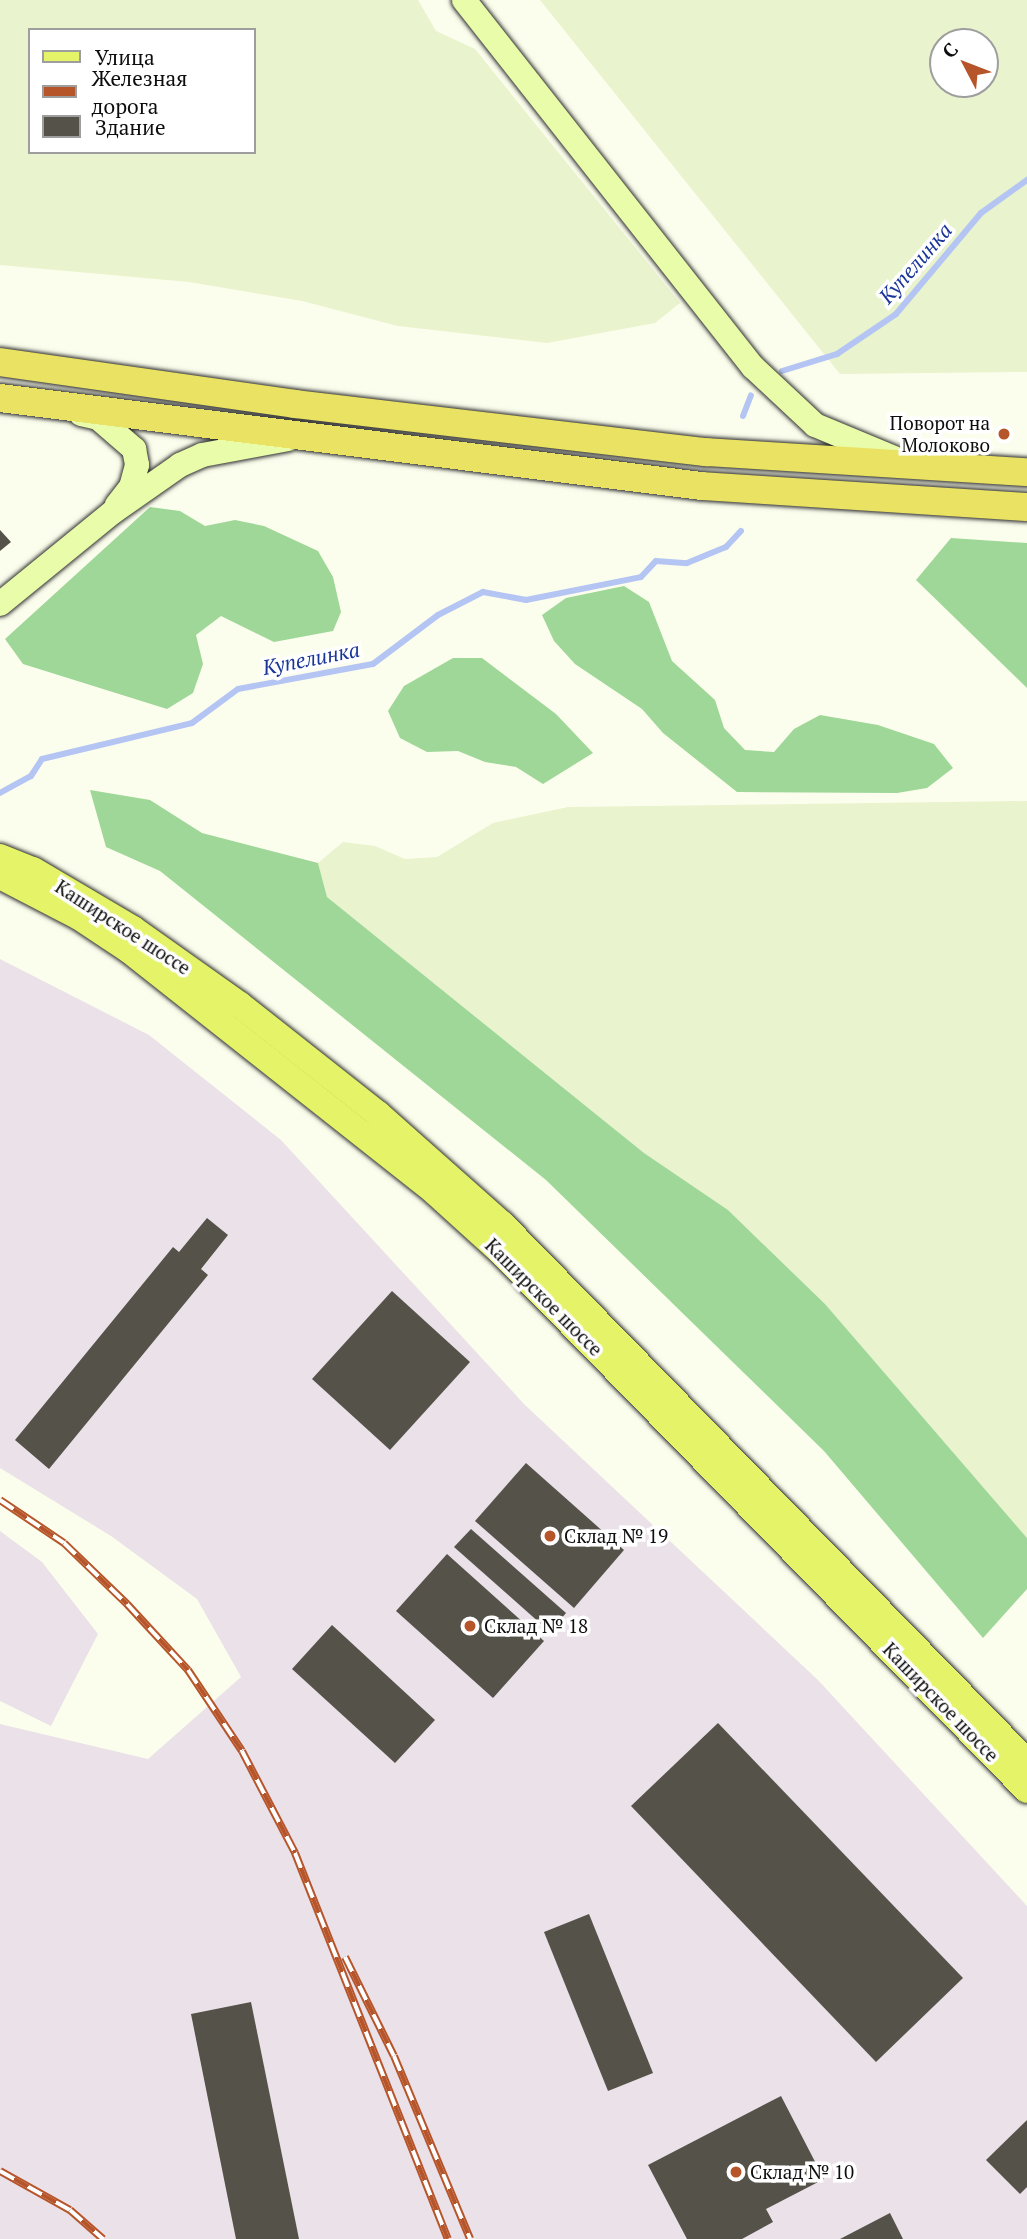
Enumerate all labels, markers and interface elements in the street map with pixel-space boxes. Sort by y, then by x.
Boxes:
legend [28,28,256,154]
north arrow [929,28,999,98]
text: С [936,37,963,63]
text: Улица [95,43,155,71]
text: Железная дорога [91,64,187,120]
text: Здание [95,113,166,141]
water label: Купелинка [873,218,957,308]
place label: Поворот на Молоково [889,412,990,456]
marker: Поворот на Молоково [996,426,1012,442]
water label: Купелинка [260,636,362,680]
street label: Каширское шоссе [51,875,195,979]
street label: Каширское шоссе [481,1234,607,1360]
place label: Склад № 19 [564,1525,668,1547]
marker: Склад № 19 [542,1528,558,1544]
place label: Склад № 18 [484,1615,588,1637]
marker: Склад № 18 [462,1618,478,1634]
street label: Каширское шоссе [878,1638,1004,1766]
place label: Склад № 10 [750,2161,854,2183]
marker: Склад № 10 [728,2164,744,2180]

